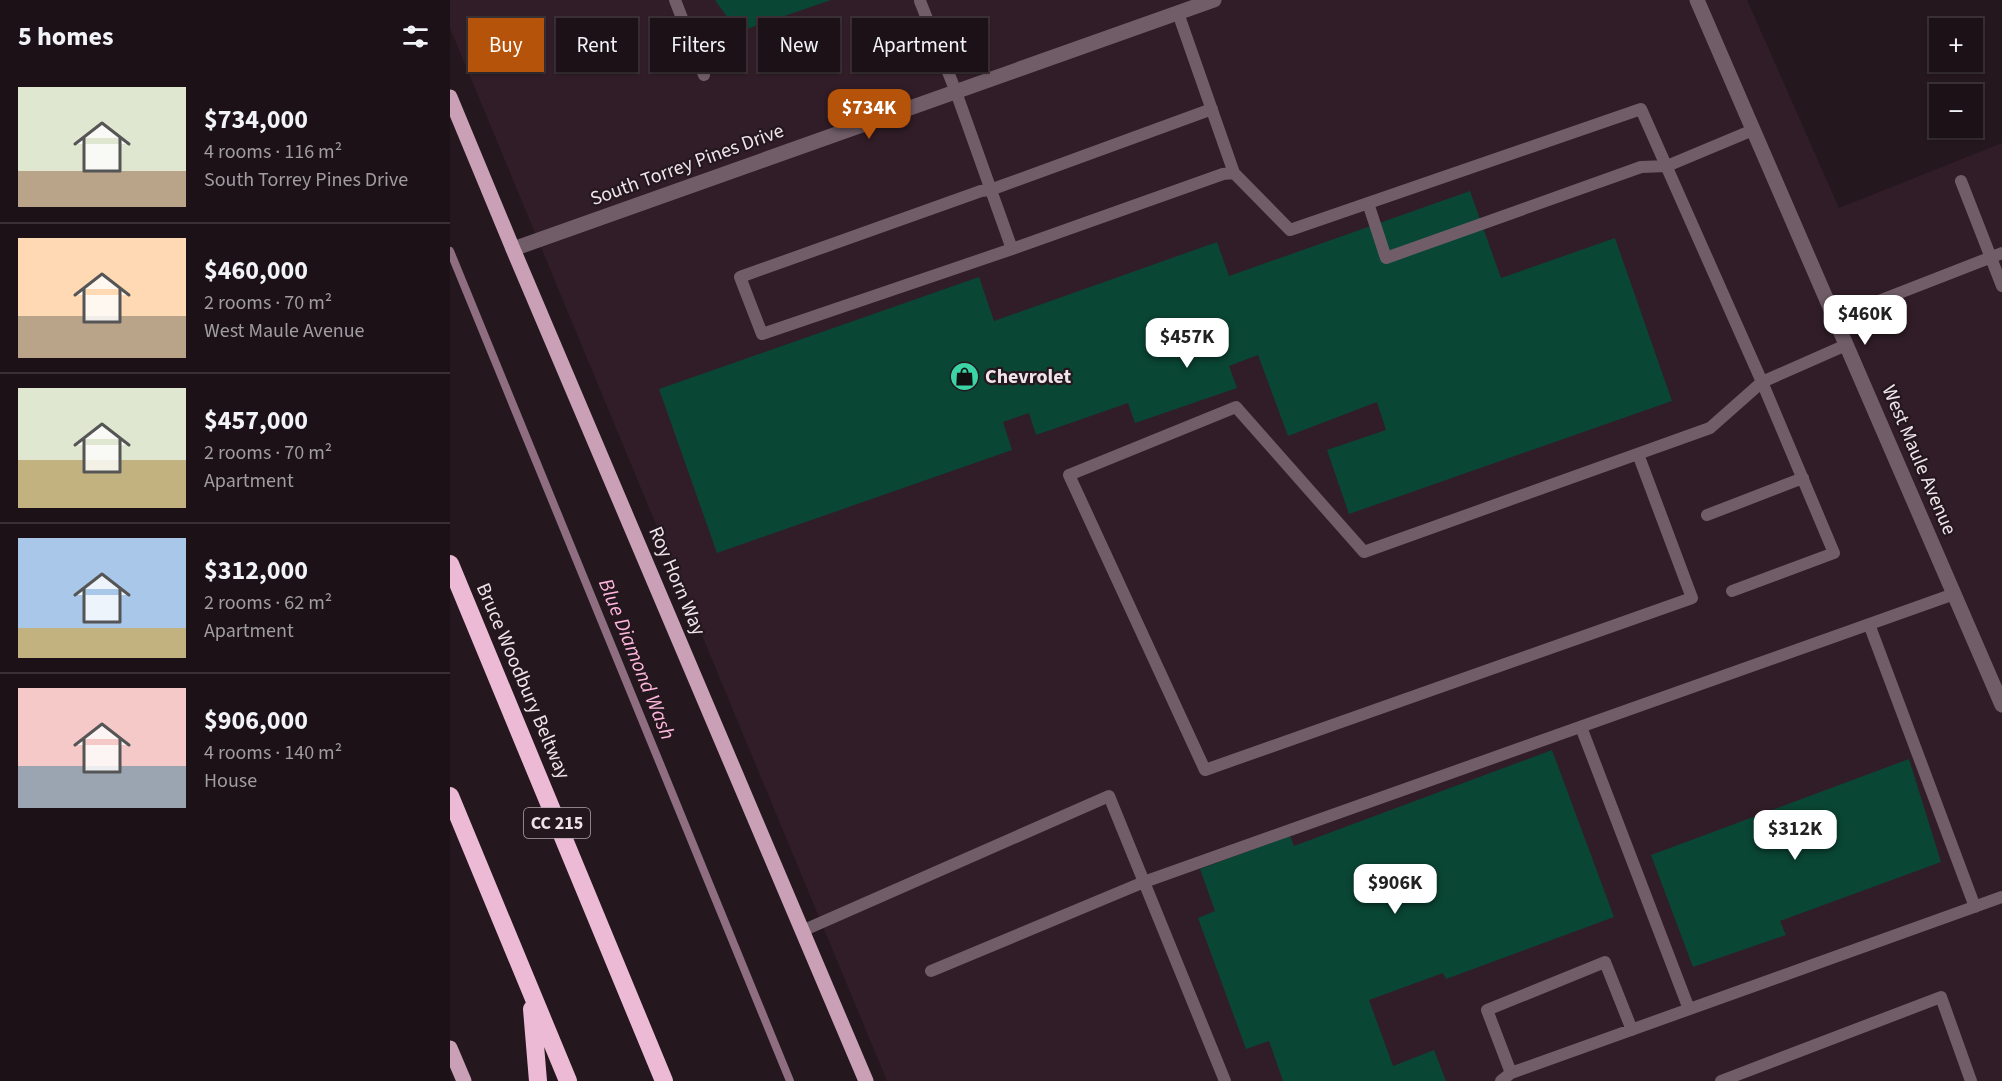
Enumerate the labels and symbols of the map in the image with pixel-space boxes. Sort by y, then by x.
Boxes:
pin: $734K [827,89,911,140]
street label: South Torrey Pines Drive [586,117,788,213]
pin: $460K [1823,295,1907,346]
pin: $457K [1145,318,1229,369]
shop icon: Chevrolet [948,361,980,393]
place label: Chevrolet [985,363,1072,391]
street label: West Maule Avenue [1875,381,1963,539]
street label: Roy Horn Way [641,522,713,640]
water label: Blue Diamond Wash [591,574,683,744]
street label: Bruce Woodbury Beltway [469,579,577,784]
road number: CC 215 [524,808,590,838]
pin: $312K [1753,810,1837,861]
pin: $906K [1353,864,1437,915]

